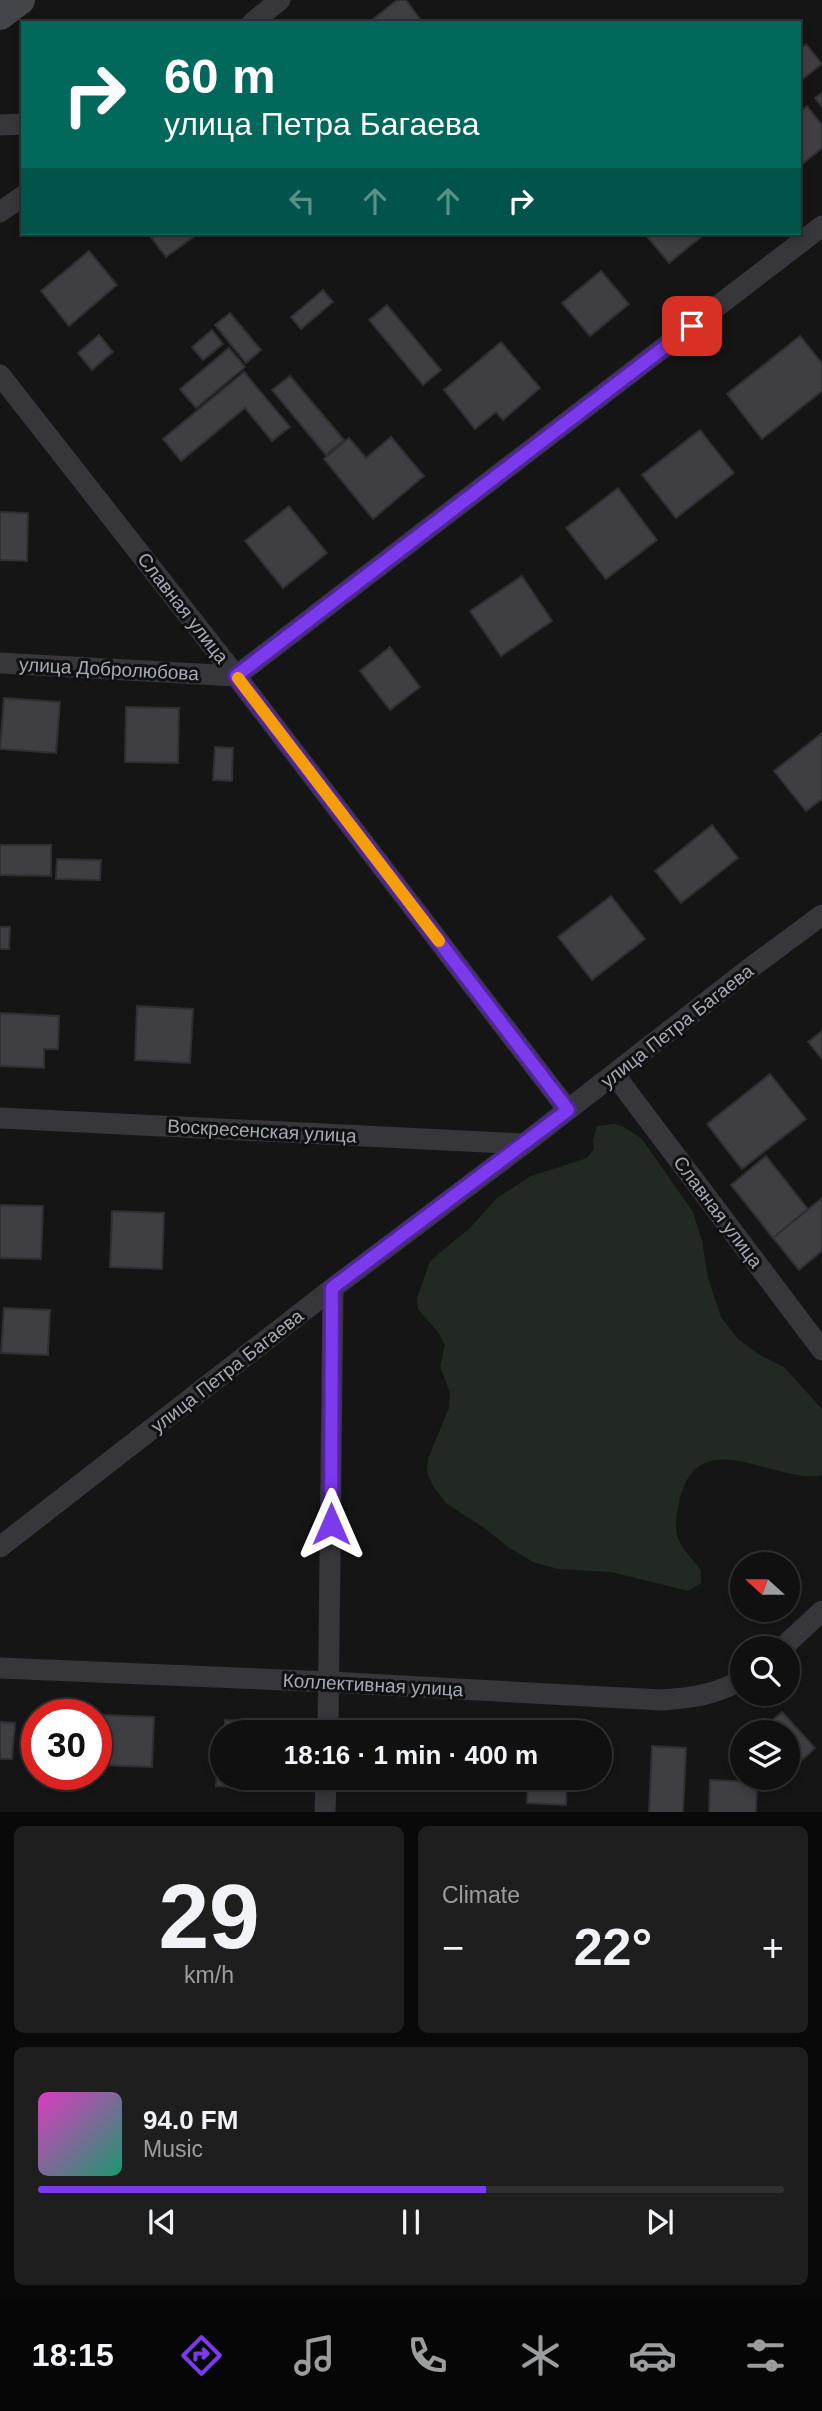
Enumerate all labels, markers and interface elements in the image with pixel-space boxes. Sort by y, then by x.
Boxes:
icon: right [49,49,140,140]
text: 60 m [164,49,276,103]
text: улица Петра Багаева [164,106,480,142]
icon: left [283,182,321,220]
icon: ahead [356,182,394,220]
icon: ahead [429,182,467,220]
icon: right [502,182,540,220]
pin [662,296,722,356]
icon: arrive [673,307,711,345]
street label: Славная улица [133,549,233,668]
street label: улица Добролюбова [19,654,200,684]
street label: улица Петра Багаева [597,960,758,1092]
street label: Воскресенская улица [167,1116,358,1146]
street label: Славная улица [669,1152,767,1272]
street label: улица Петра Багаева [147,1305,308,1437]
position arrow [294,1487,368,1561]
north arrow [730,1552,800,1622]
map controls [730,1552,800,1790]
button: search [730,1636,800,1706]
street label: Коллективная улица [282,1670,464,1700]
speed limit sign: 30 [21,1699,112,1790]
button: layers [730,1720,800,1790]
text: 18:16 · 1 min · 400 m [284,1740,538,1770]
text: 29 [158,1866,260,1967]
text: Climate [442,1882,520,1908]
text: 22° [574,1918,652,1976]
text: − [442,1927,464,1969]
text: + [762,1927,784,1969]
text: km/h [184,1962,234,1988]
text: 94.0 FM [143,2105,238,2135]
text: Music [143,2136,203,2162]
icon: previous [143,2203,181,2241]
icon: pause [392,2203,430,2241]
icon: next [641,2203,679,2241]
icon: directions [177,2331,226,2380]
icon: music [290,2331,339,2380]
icon: phone [403,2331,452,2380]
icon: climate [516,2331,565,2380]
icon: car [628,2331,677,2380]
icon: filters [741,2331,790,2380]
text: 18:15 [32,2337,114,2373]

